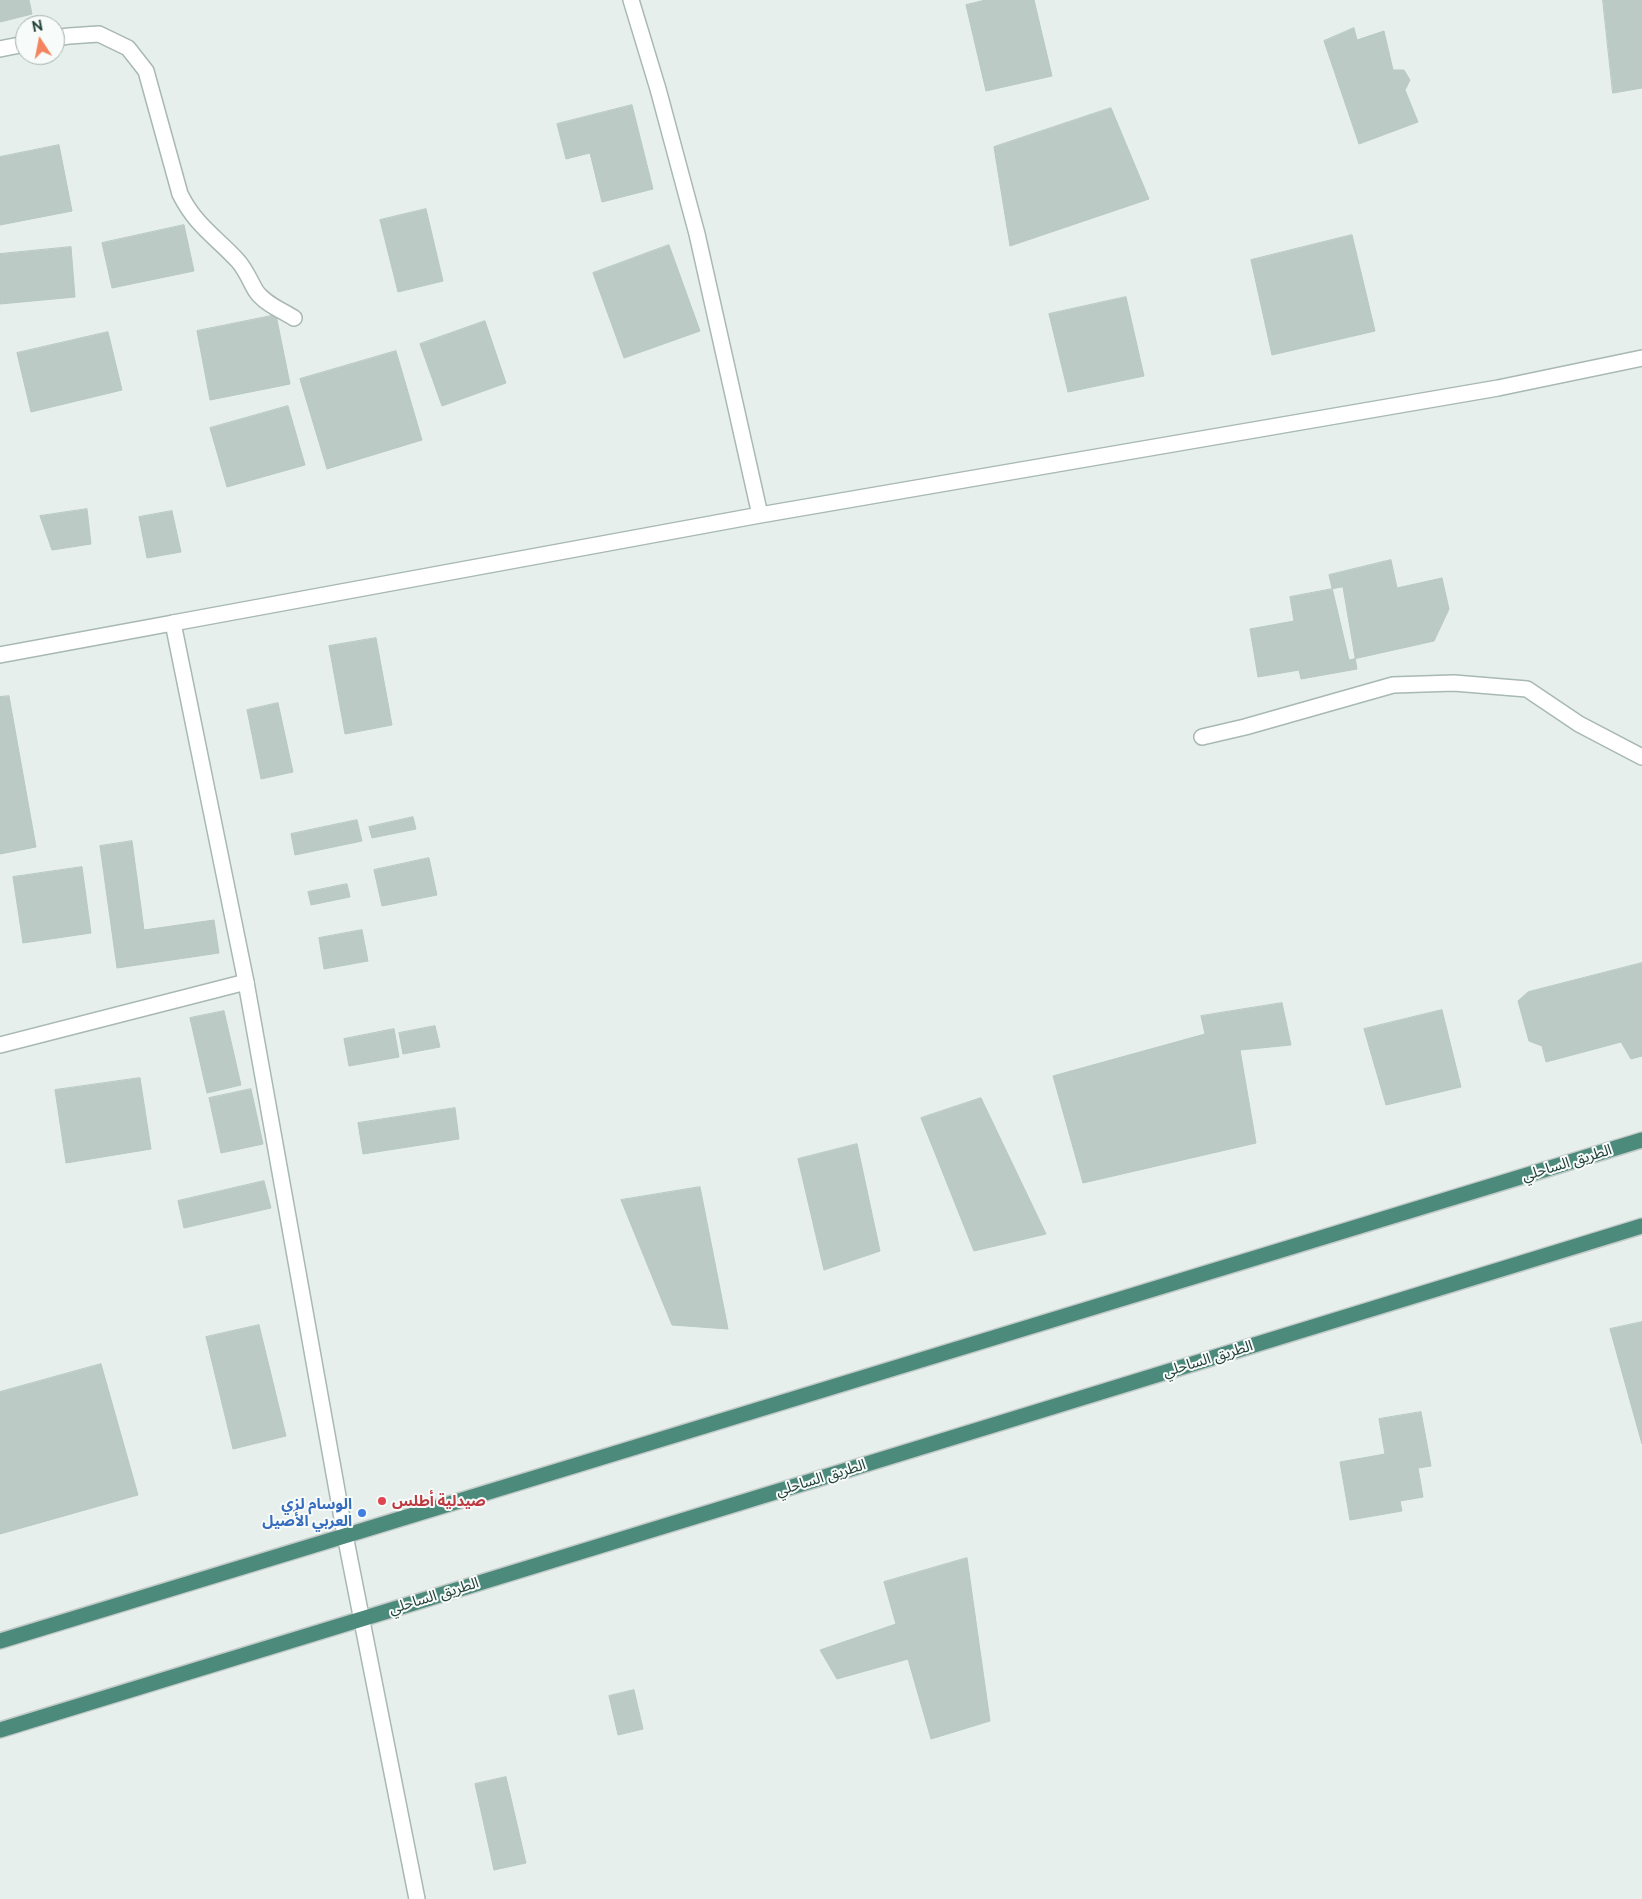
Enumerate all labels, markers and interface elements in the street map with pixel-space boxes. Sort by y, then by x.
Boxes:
north arrow [15,15,65,65]
text: N [31,17,44,35]
street label: الطريق الساحلي [1520,1141,1614,1185]
street label: الطريق الساحلي [1161,1337,1255,1381]
street label: الطريق الساحلي [774,1456,868,1500]
place label: صيدلية أطلس [392,1492,486,1510]
place label: الوسام لزي العربي الأصيل [262,1495,352,1530]
marker: صيدلية أطلس [376,1495,388,1507]
marker: الوسام لزي العربي الأصيل [356,1507,368,1519]
street label: الطريق الساحلي [387,1574,481,1618]

